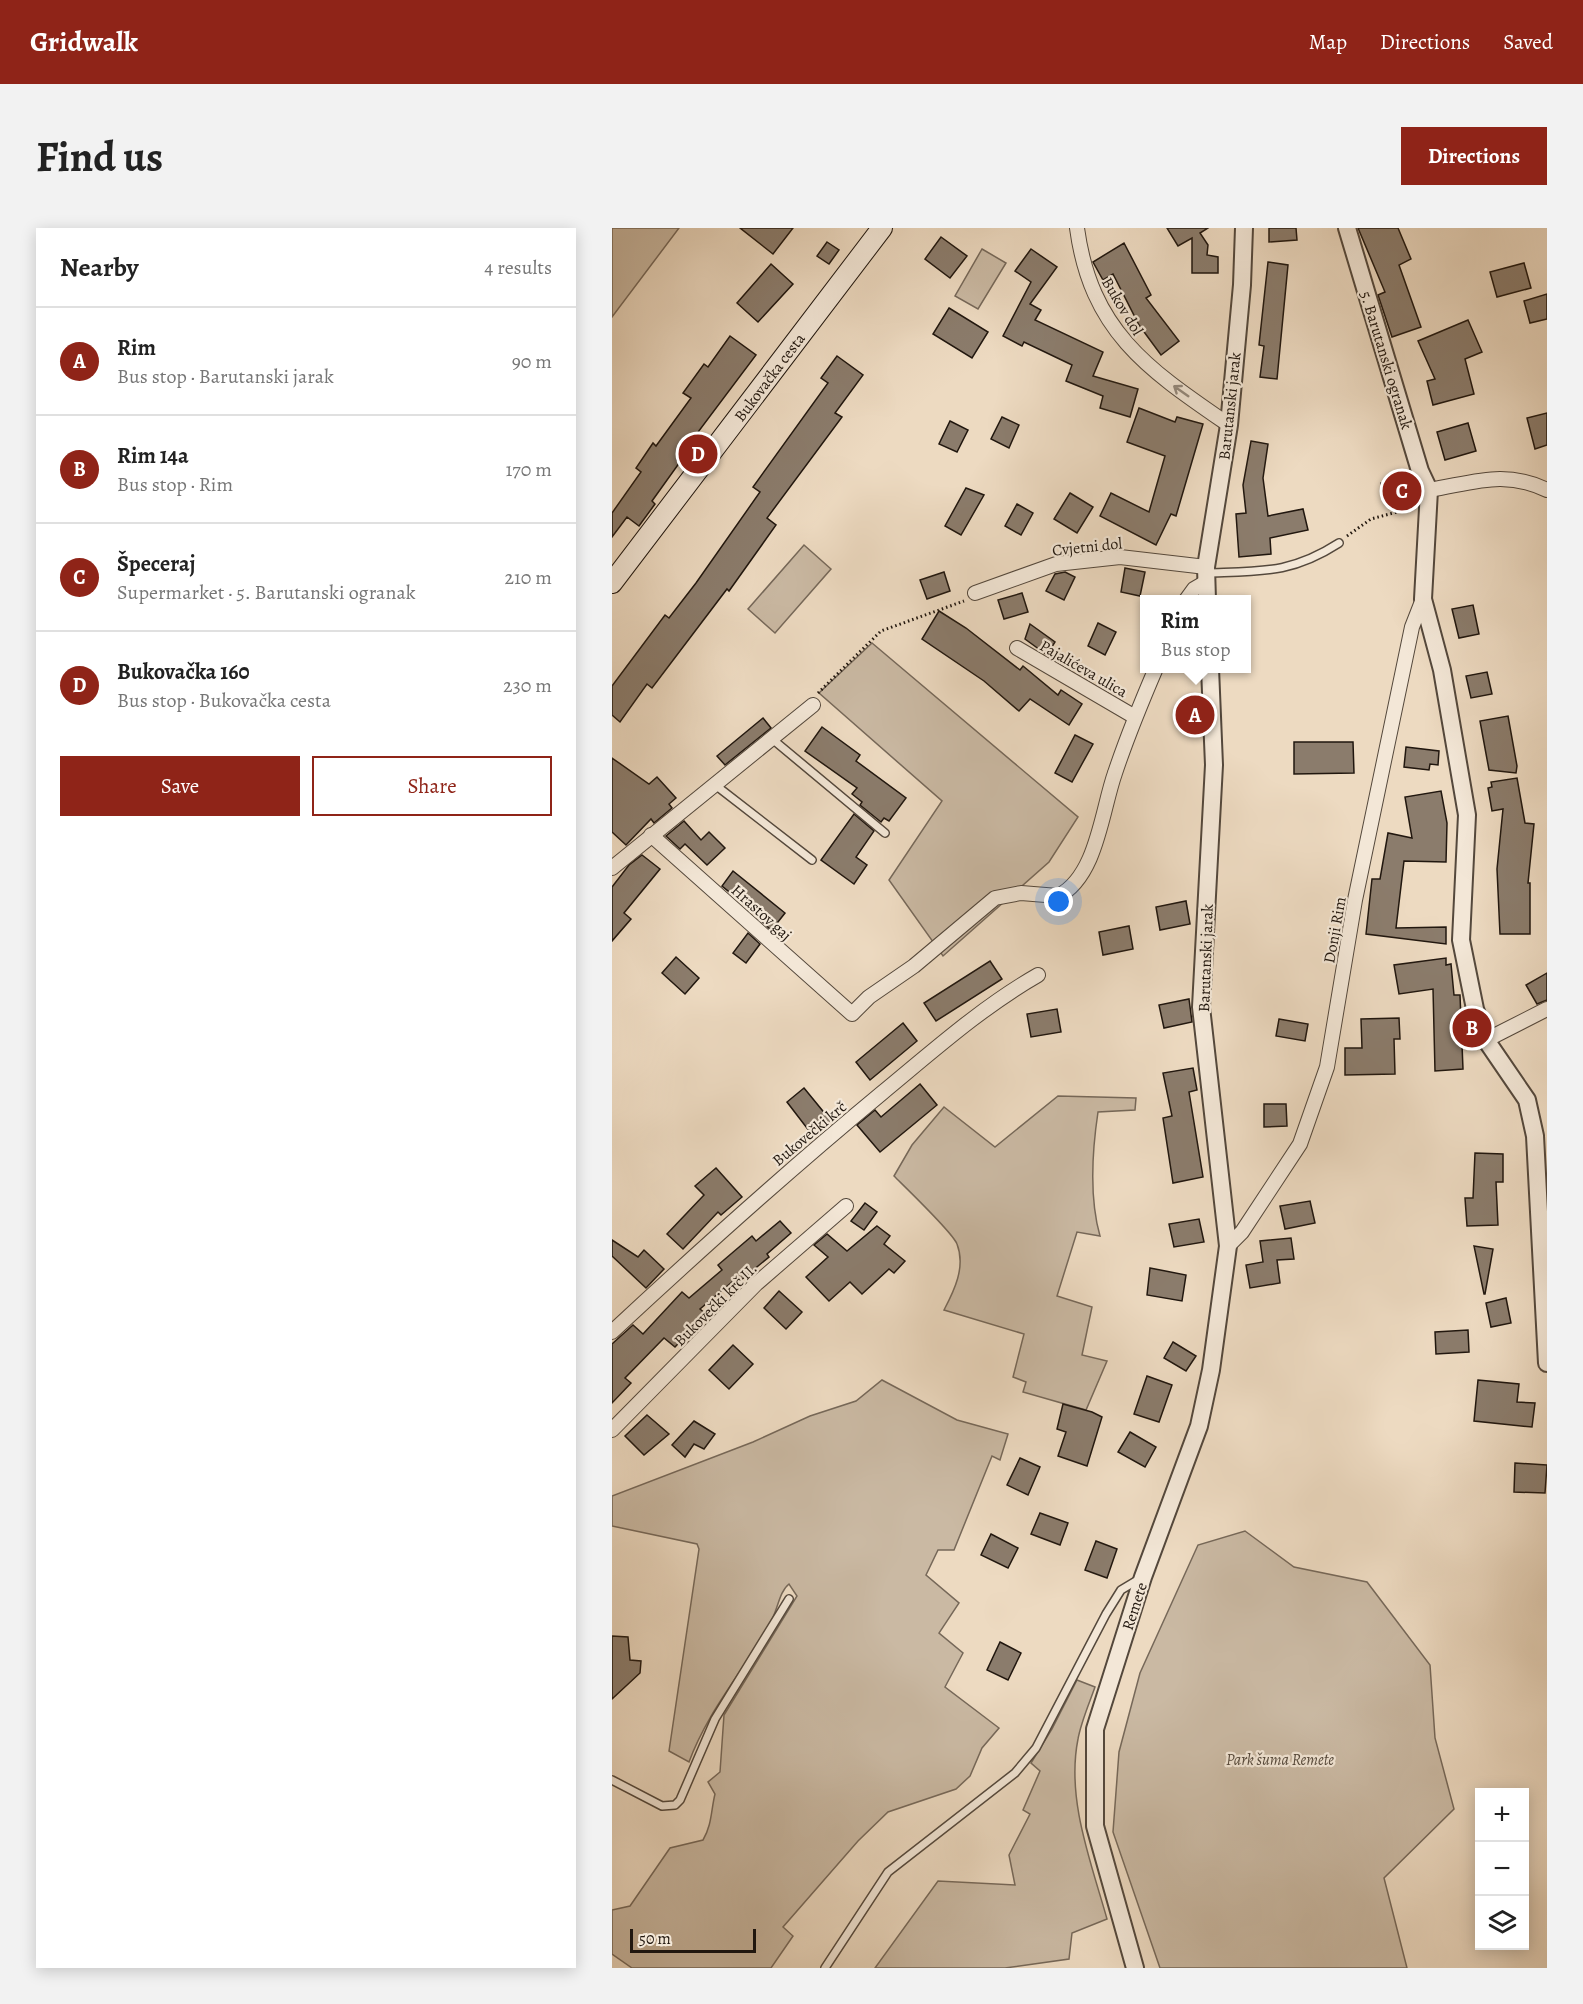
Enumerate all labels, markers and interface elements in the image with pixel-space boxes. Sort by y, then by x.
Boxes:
text: Gridwalk [30,23,138,61]
text: Map [1309,28,1347,56]
text: Directions [1380,28,1470,56]
text: Saved [1503,28,1553,56]
button: Directions [1401,127,1547,185]
text: Find us [36,128,163,185]
text: Nearby [60,250,139,285]
text: 4 results [484,254,552,281]
street label: Bukov dol [1096,273,1148,340]
street label: 5. Barutanski ogranak [1355,288,1418,432]
street label: Bukovačka cesta [729,328,811,426]
text: Rim [117,333,156,363]
text: A [73,348,86,375]
text: 90 m [512,348,552,375]
street label: Barutanski jarak [1213,351,1247,461]
text: Bus stop · Barutanski jarak [117,363,334,390]
one-way arrow [1173,385,1190,397]
pin: D [678,432,718,476]
text: Rim 14a [117,441,189,471]
text: B [73,456,86,483]
text: 170 m [506,456,552,483]
pin: C [1382,468,1422,514]
text: Bus stop · Rim [117,471,233,498]
street label: Cvjetni dol [1051,532,1123,562]
text: Špeceraj [117,549,196,579]
text: C [73,564,86,591]
text: 210 m [504,564,552,591]
text: Supermarket · 5. Barutanski ogranak [117,579,416,606]
popup [1140,595,1251,673]
text: Rim [1161,606,1199,636]
street label: Pajalićeva ulica [1035,635,1132,703]
text: Bus stop [1161,636,1230,663]
text: Bukovačka 160 [117,657,250,687]
text: D [73,672,86,699]
text: 230 m [503,672,552,699]
text: Bus stop · Bukovačka cesta [117,687,331,714]
pin: A [1176,692,1214,738]
button: Save [60,756,300,816]
button: Share [312,756,552,816]
street label: Hrastov gaj [726,880,796,946]
your location [1044,887,1073,916]
street label: Donji Rim [1318,895,1352,965]
street label: Barutanski jarak [1193,904,1219,1012]
pin: B [1452,1006,1492,1050]
street label: Bukovečki krč [768,1096,852,1171]
street label: Bukovečki krč II. [669,1258,762,1351]
street label: Remete [1117,1579,1153,1633]
park label: Park šuma Remete [1226,1749,1334,1771]
map controls [1475,1788,1529,1950]
button: + [1475,1788,1529,1842]
button: − [1475,1842,1529,1896]
button: layers [1475,1896,1529,1950]
scale bar [630,1926,756,1954]
text: 50 m [639,1928,671,1950]

